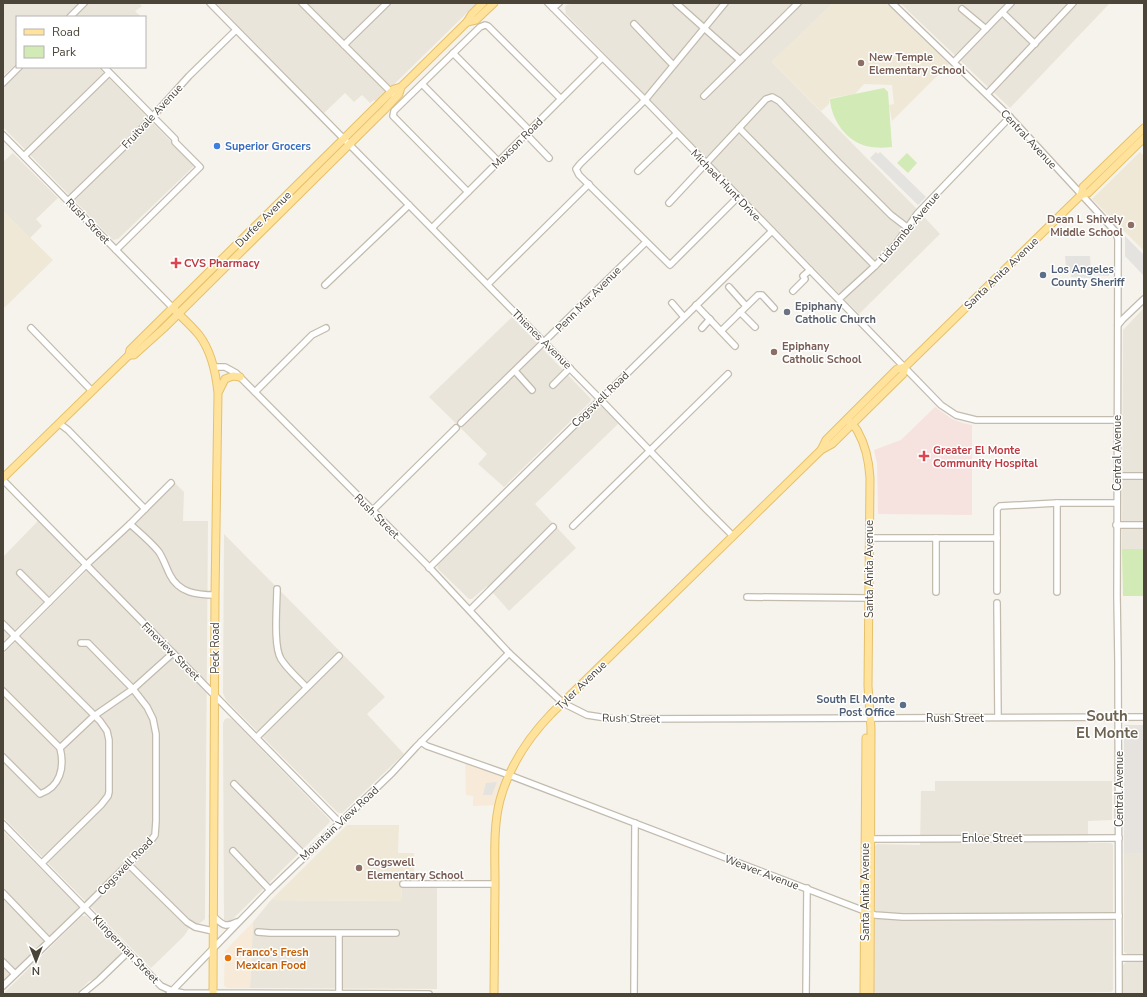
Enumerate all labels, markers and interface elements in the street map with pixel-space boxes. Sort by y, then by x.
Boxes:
legend [16,16,146,68]
text: Road [52,24,80,40]
text: Park [52,44,77,60]
place label: New Temple Elementary School [869,50,966,78]
marker: New Temple Elementary School [856,58,866,68]
street label: Fruitvale Avenue [119,81,186,152]
street label: Central Avenue [997,106,1060,172]
street label: Maxson Road [488,114,546,172]
place label: Superior Grocers [225,139,311,154]
marker: Superior Grocers [212,141,222,151]
street label: Michael Hunt Drive [687,146,764,225]
street label: Durfee Avenue [232,188,295,251]
street label: Lidcombe Avenue [875,189,943,266]
street label: Rush Street [62,195,113,247]
place label: Dean L Shively Middle School [1047,212,1123,240]
marker: Dean L Shively Middle School [1126,220,1136,230]
street label: Santa Anita Avenue [961,234,1042,313]
place label: CVS Pharmacy [184,256,260,271]
marker: CVS Pharmacy [171,258,181,268]
place label: Los Angeles County Sheriff [1051,262,1125,290]
street label: Penn Mar Avenue [552,263,625,336]
marker: Los Angeles County Sheriff [1038,270,1048,280]
place label: Epiphany Catholic Church [795,299,876,327]
street label: Thienes Avenue [508,306,575,373]
marker: Epiphany Catholic Church [782,307,792,317]
place label: Epiphany Catholic School [782,339,862,367]
marker: Epiphany Catholic School [769,347,779,357]
street label: Cogswell Road [568,368,632,431]
street label: Central Avenue [1110,415,1125,491]
place label: Greater El Monte Community Hospital [933,443,1038,471]
marker: Greater El Monte Community Hospital [918,450,930,462]
street label: Rush Street [351,491,403,542]
street label: Santa Anita Avenue [862,520,877,618]
street label: Fineview Street [138,619,203,684]
street label: Peck Road [208,622,223,674]
street label: Tyler Avenue [553,657,610,713]
place label: South El Monte Post Office [816,692,895,720]
marker: South El Monte Post Office [898,700,908,710]
district label: South El Monte [1076,706,1138,743]
street label: Rush Street [602,710,660,727]
street label: Rush Street [926,711,984,726]
street label: Central Avenue [1112,751,1127,827]
street label: Mountain View Road [297,783,382,864]
street label: Enloe Street [962,831,1022,846]
street label: Cogswell Road [94,834,157,898]
street label: Santa Anita Avenue [858,843,873,941]
street label: Weaver Avenue [722,851,801,894]
place label: Cogswell Elementary School [367,855,464,883]
marker: Cogswell Elementary School [354,863,364,873]
street label: Klingerman Street [89,912,162,987]
north arrow [16,941,56,981]
place label: Franco’s Fresh Mexican Food [236,945,309,973]
marker: Franco’s Fresh Mexican Food [223,953,233,963]
text: N [32,963,40,978]

